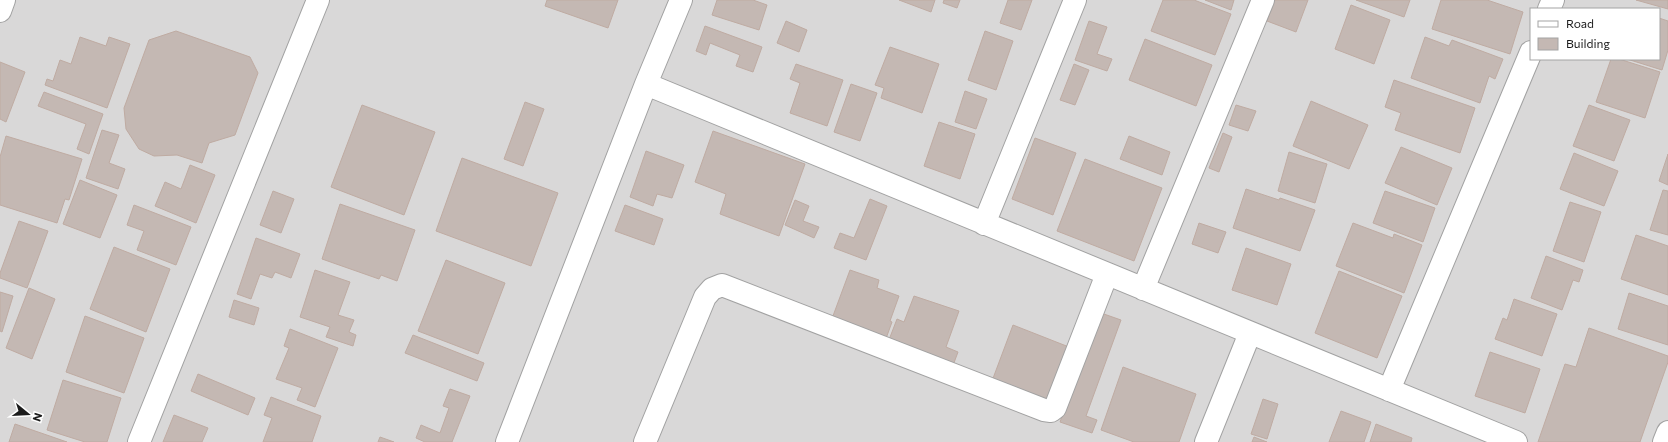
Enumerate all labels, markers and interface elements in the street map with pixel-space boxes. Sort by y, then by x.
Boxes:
legend [1530,8,1660,60]
text: Road [1566,16,1594,30]
text: Building [1566,36,1610,50]
north arrow [8,394,48,434]
text: N [31,411,45,423]

